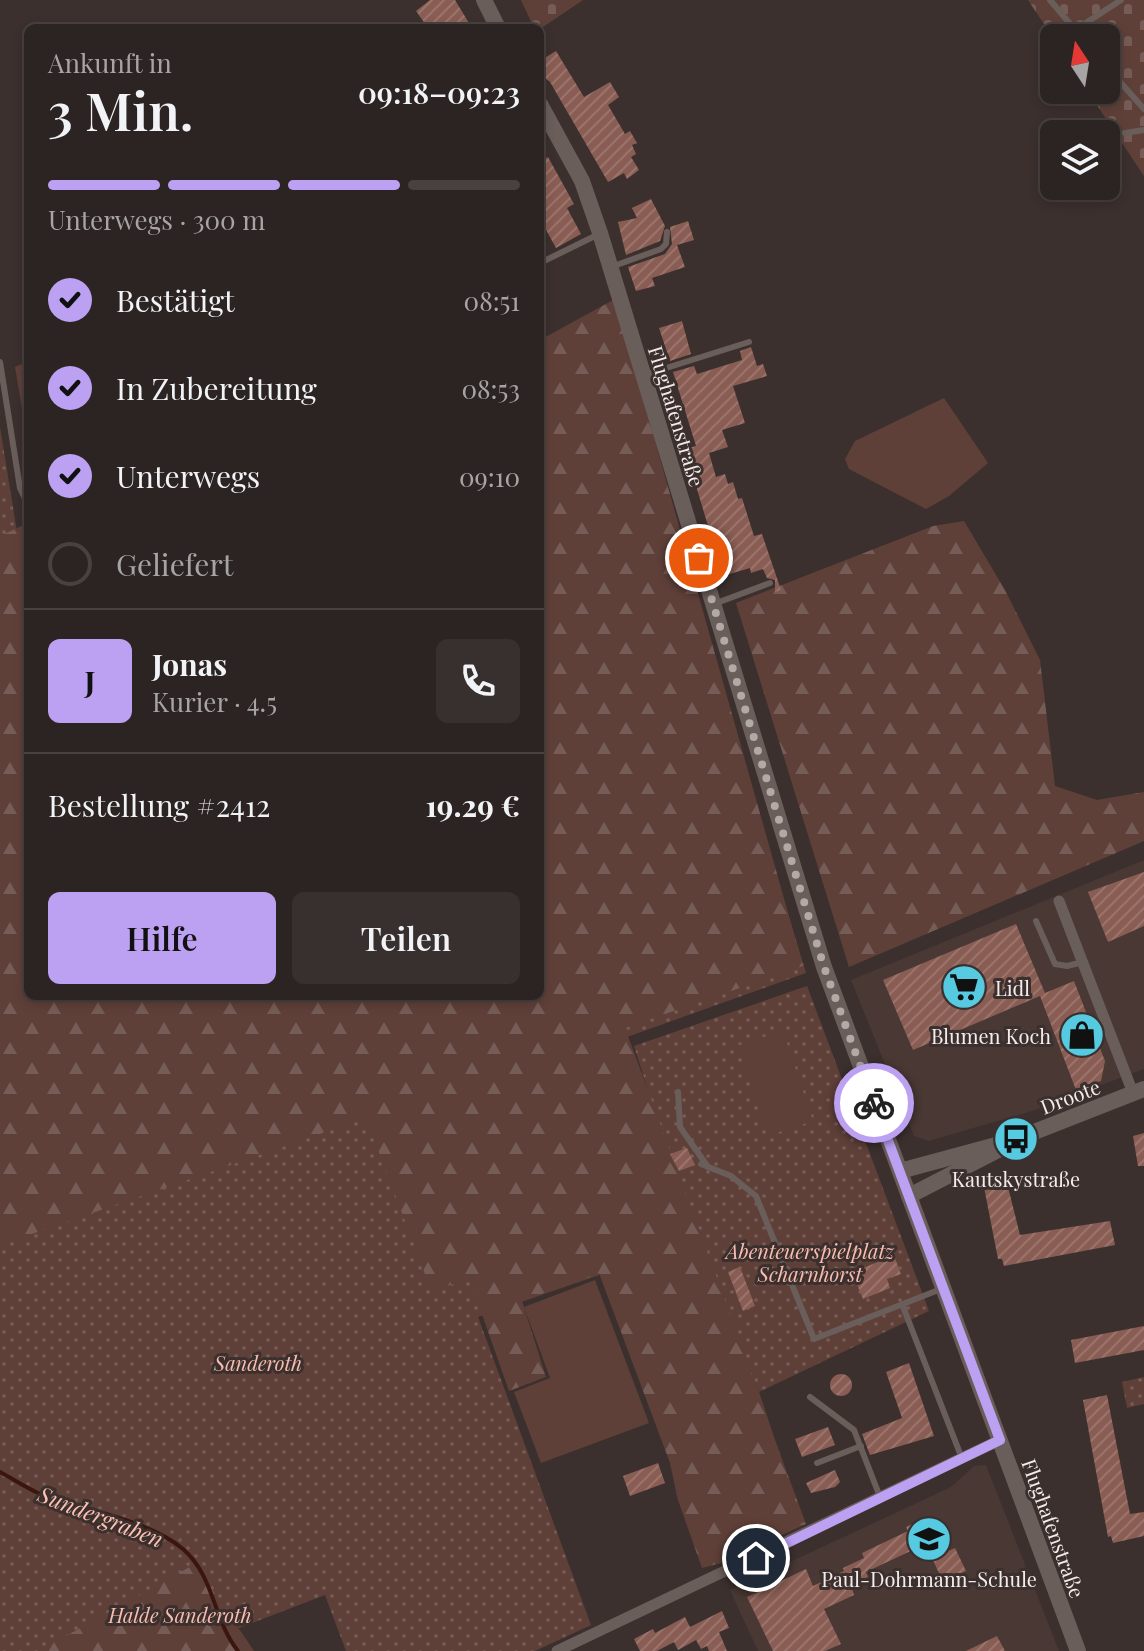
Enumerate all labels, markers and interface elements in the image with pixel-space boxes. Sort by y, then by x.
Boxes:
north arrow [1040,24,1120,104]
map controls [1040,24,1120,200]
text: Ankunft in [48,45,172,80]
text: 09:18–09:23 [358,72,520,112]
text: 3 Min. [48,75,194,144]
button: layers [1040,120,1120,200]
text: Unterwegs · 300 m [48,202,265,237]
icon: check [48,278,92,322]
text: Bestätigt [116,280,235,320]
text: 08:51 [464,283,520,318]
street label: Flughafenstraße [643,342,711,490]
icon: check [48,366,92,410]
text: In Zubereitung [116,368,317,408]
text: 08:53 [461,371,520,406]
icon: check [48,454,92,498]
text: Unterwegs [116,456,260,496]
text: 09:10 [459,459,520,494]
pin [665,524,733,592]
icon: bag [677,536,721,580]
text: Geliefert [116,544,233,584]
button: phone [436,639,520,723]
text: Jonas [152,644,227,684]
text: J [85,661,95,701]
text: Kurier · 4.5 [152,684,277,719]
text: Bestellung #2412 [48,785,270,825]
text: 19.29 € [425,785,520,825]
button: Hilfe [48,892,276,984]
button: Teilen [292,892,520,984]
supermarket icon: Lidl [940,963,988,1011]
place label: Lidl [995,974,1030,1001]
shop icon: Blumen Koch [1058,1011,1106,1059]
place label: Blumen Koch [931,1022,1051,1049]
courier [834,1063,914,1143]
street label: Droote [1036,1072,1104,1120]
icon: bike [852,1081,896,1125]
bus stop icon: Kautskystraße [992,1115,1040,1163]
place label: Kautskystraße [952,1165,1080,1192]
park label: Abenteuerspielplatz Scharnhorst [724,1237,895,1287]
park label: Sanderoth [213,1349,302,1376]
street label: Flughafenstraße [1016,1455,1092,1601]
water label: Sundergraben [33,1478,168,1554]
school or university icon: Paul-Dohrmann-Schule [905,1515,953,1563]
pin [722,1524,790,1592]
icon: home [734,1536,778,1580]
place label: Paul-Dohrmann-Schule [821,1565,1037,1592]
park label: Halde Sanderoth [108,1601,251,1628]

